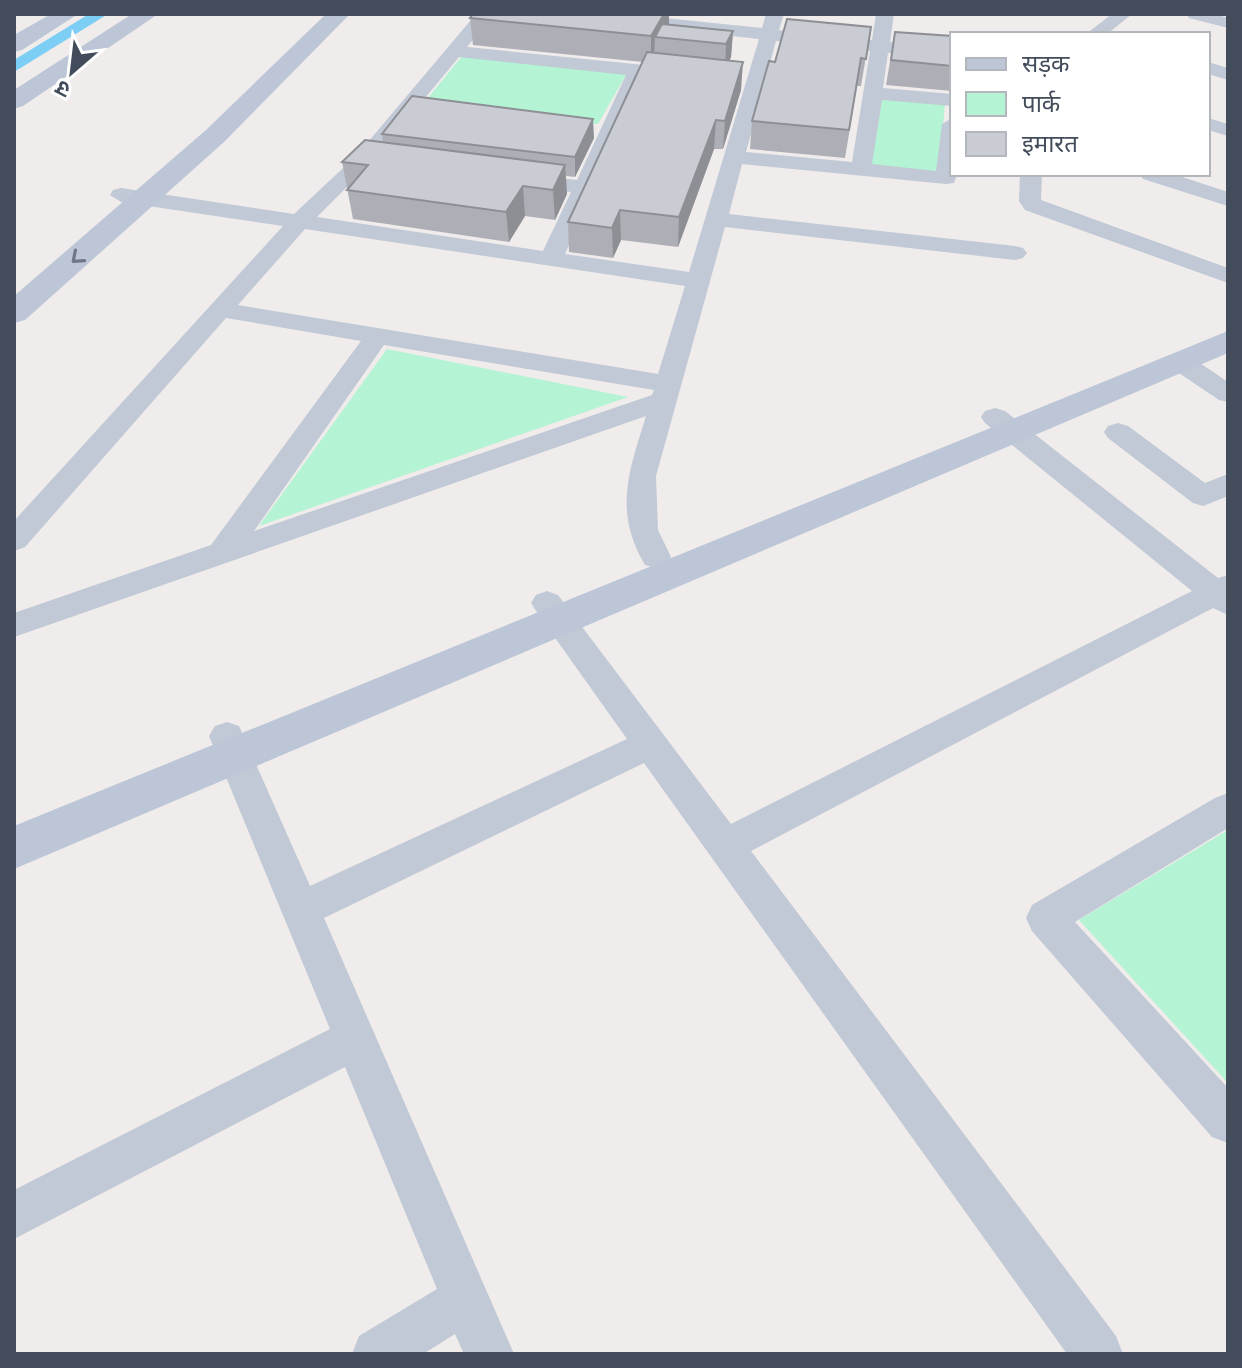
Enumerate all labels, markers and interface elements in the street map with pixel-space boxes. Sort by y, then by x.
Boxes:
north arrow [32,32,112,112]
legend [950,32,1210,176]
text: सड़क [1022,53,1070,77]
text: उ [51,76,74,102]
text: पार्क [1022,90,1061,117]
text: इमारत [1022,133,1079,157]
one-way arrow [72,248,86,263]

